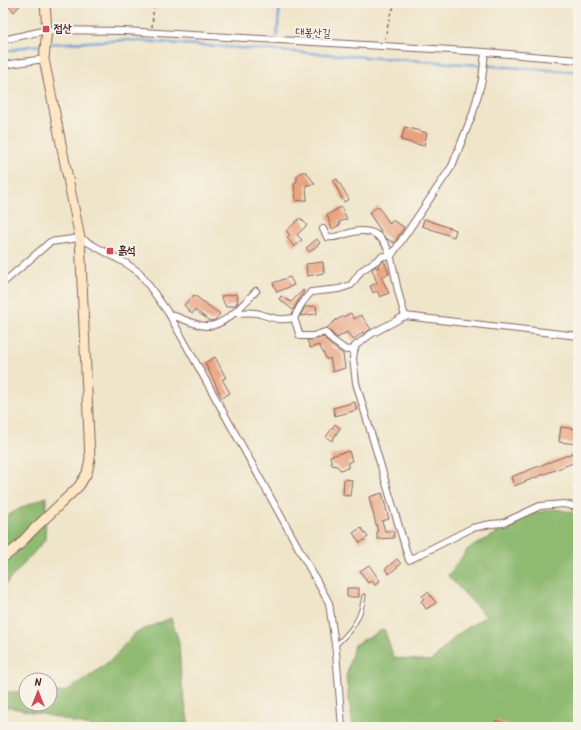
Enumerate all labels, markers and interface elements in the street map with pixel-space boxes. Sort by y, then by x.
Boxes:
place label: 접산 [53,20,72,38]
street label: 대봉산길 [295,23,331,43]
marker: 접산 [41,24,51,34]
place label: 흙석 [118,242,136,260]
marker: 흙석 [105,246,115,256]
north arrow [18,672,58,712]
text: N [35,674,42,692]

